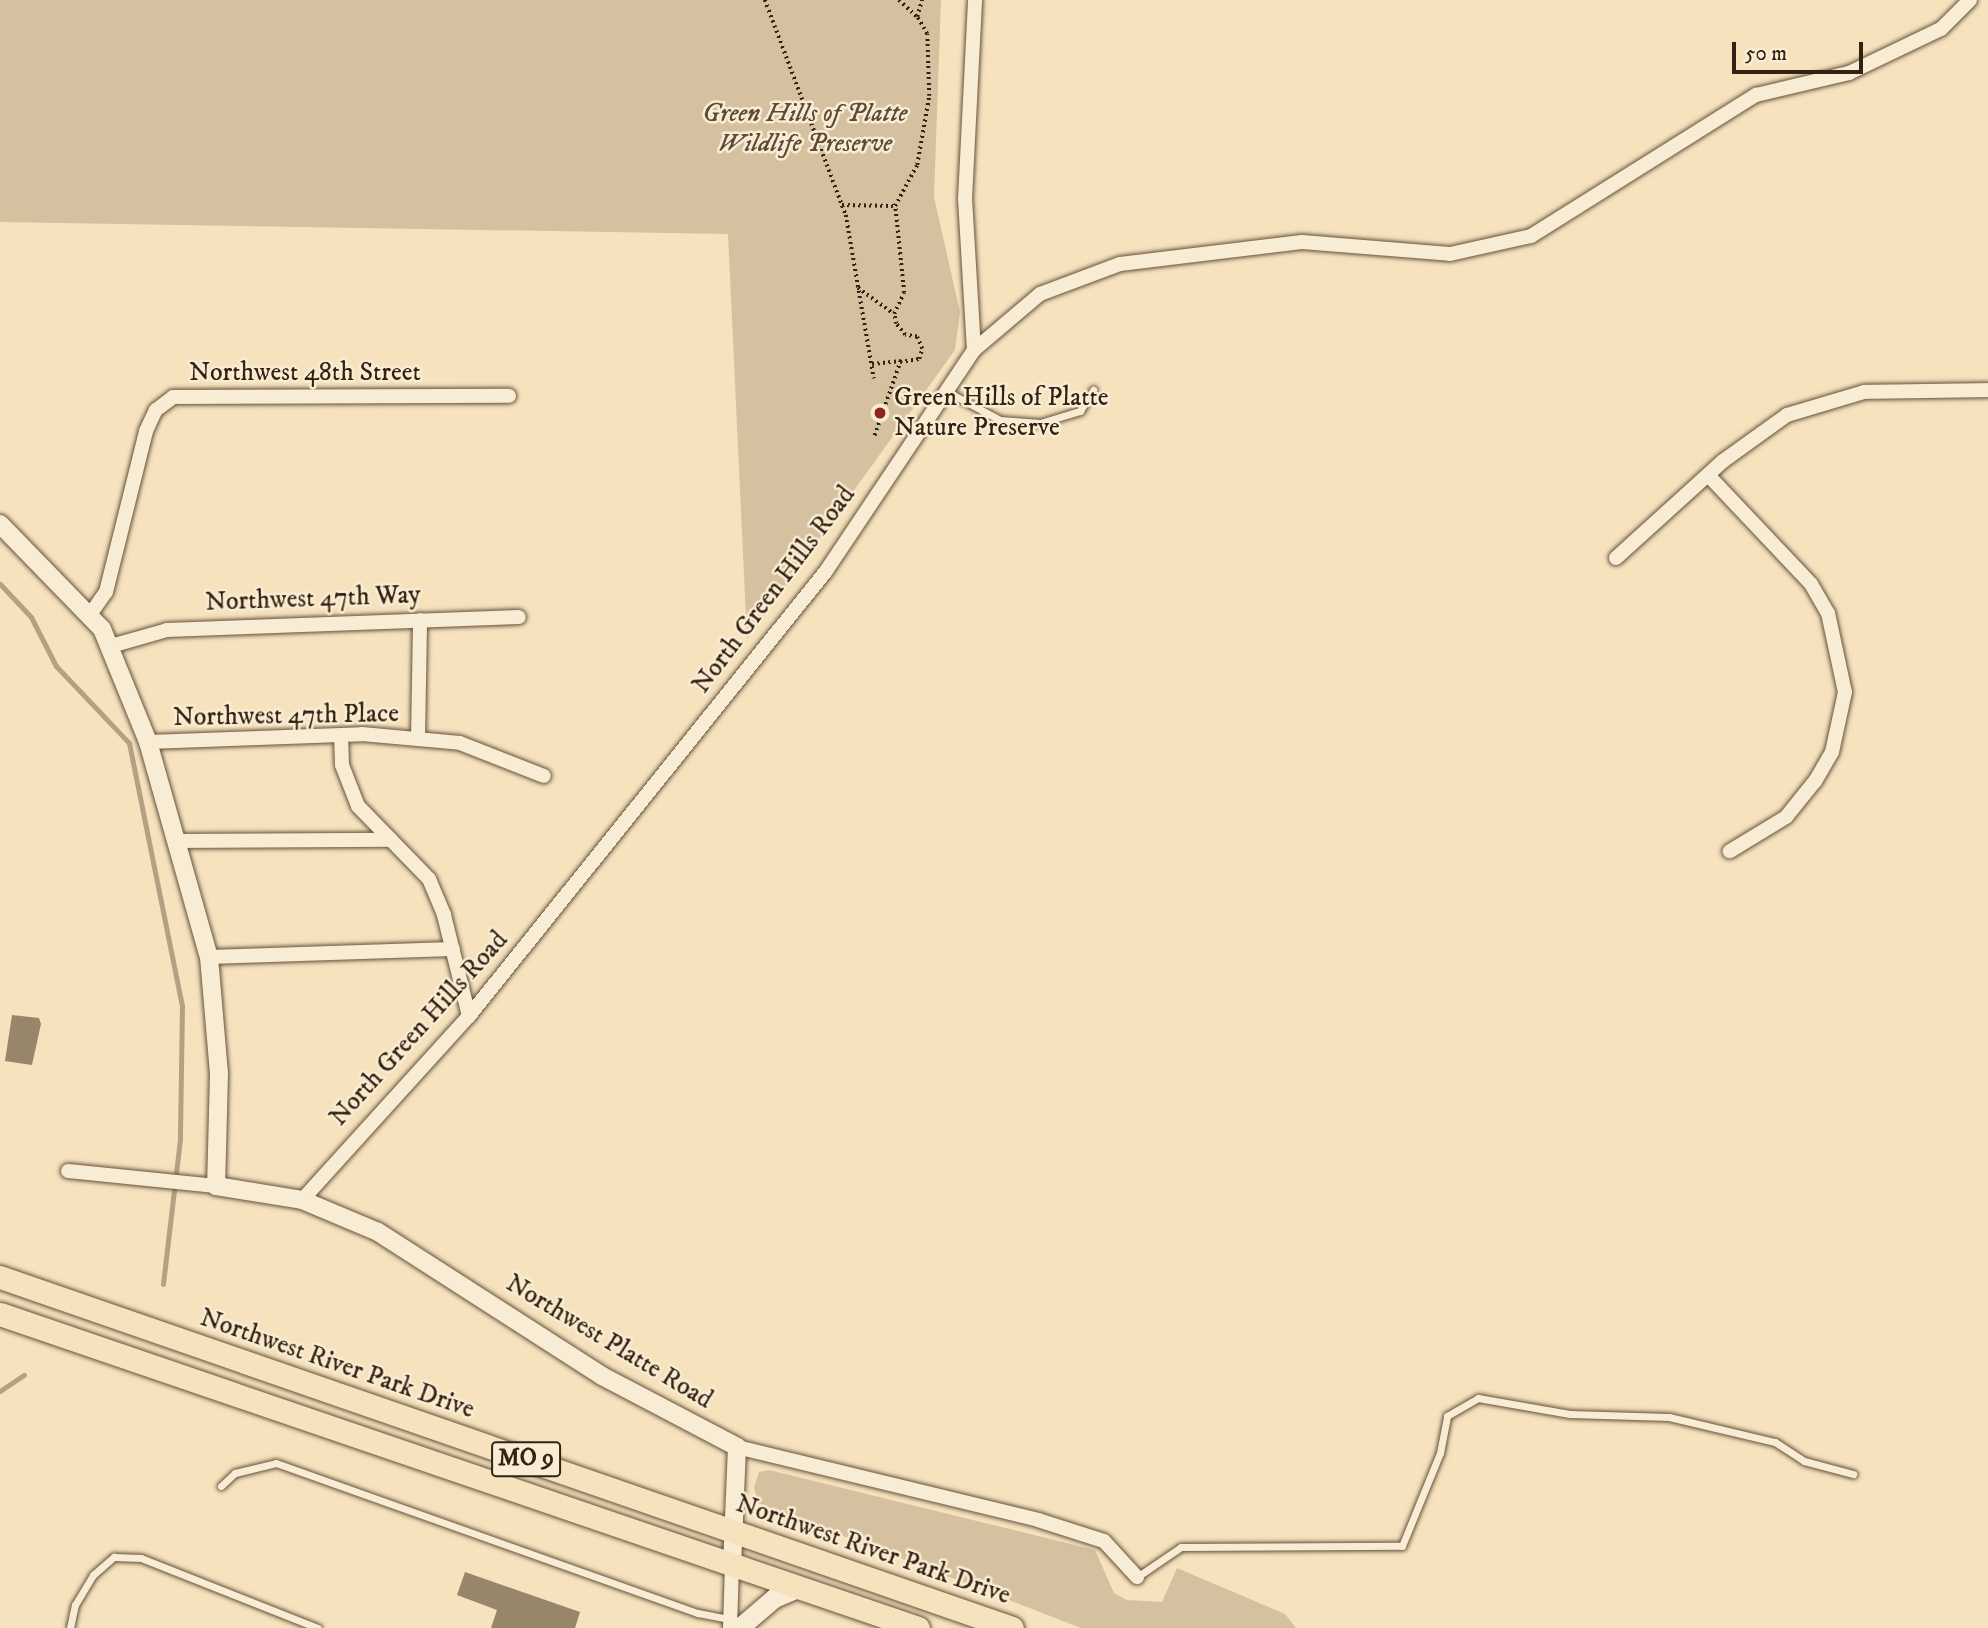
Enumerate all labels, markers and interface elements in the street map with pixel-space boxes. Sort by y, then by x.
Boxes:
scale bar [1736,28,1867,72]
text: 50 m [1745,41,1787,67]
park label: Green Hills of Platte Wildlife Preserve [703,98,907,160]
street label: Northwest 48th Street [189,357,421,389]
place label: Green Hills of Platte Nature Preserve [894,382,1109,444]
marker: Green Hills of Platte Nature Preserve [872,405,888,421]
street label: North Green Hills Road [686,480,862,700]
street label: Northwest 47th Way [205,580,421,618]
street label: Northwest 47th Place [173,698,399,734]
street label: North Green Hills Road [323,925,515,1133]
street label: Northwest Platte Road [500,1268,718,1416]
street label: Northwest River Park Drive [196,1302,478,1426]
road number: MO 9 [491,1438,561,1479]
street label: Northwest River Park Drive [732,1488,1014,1612]

